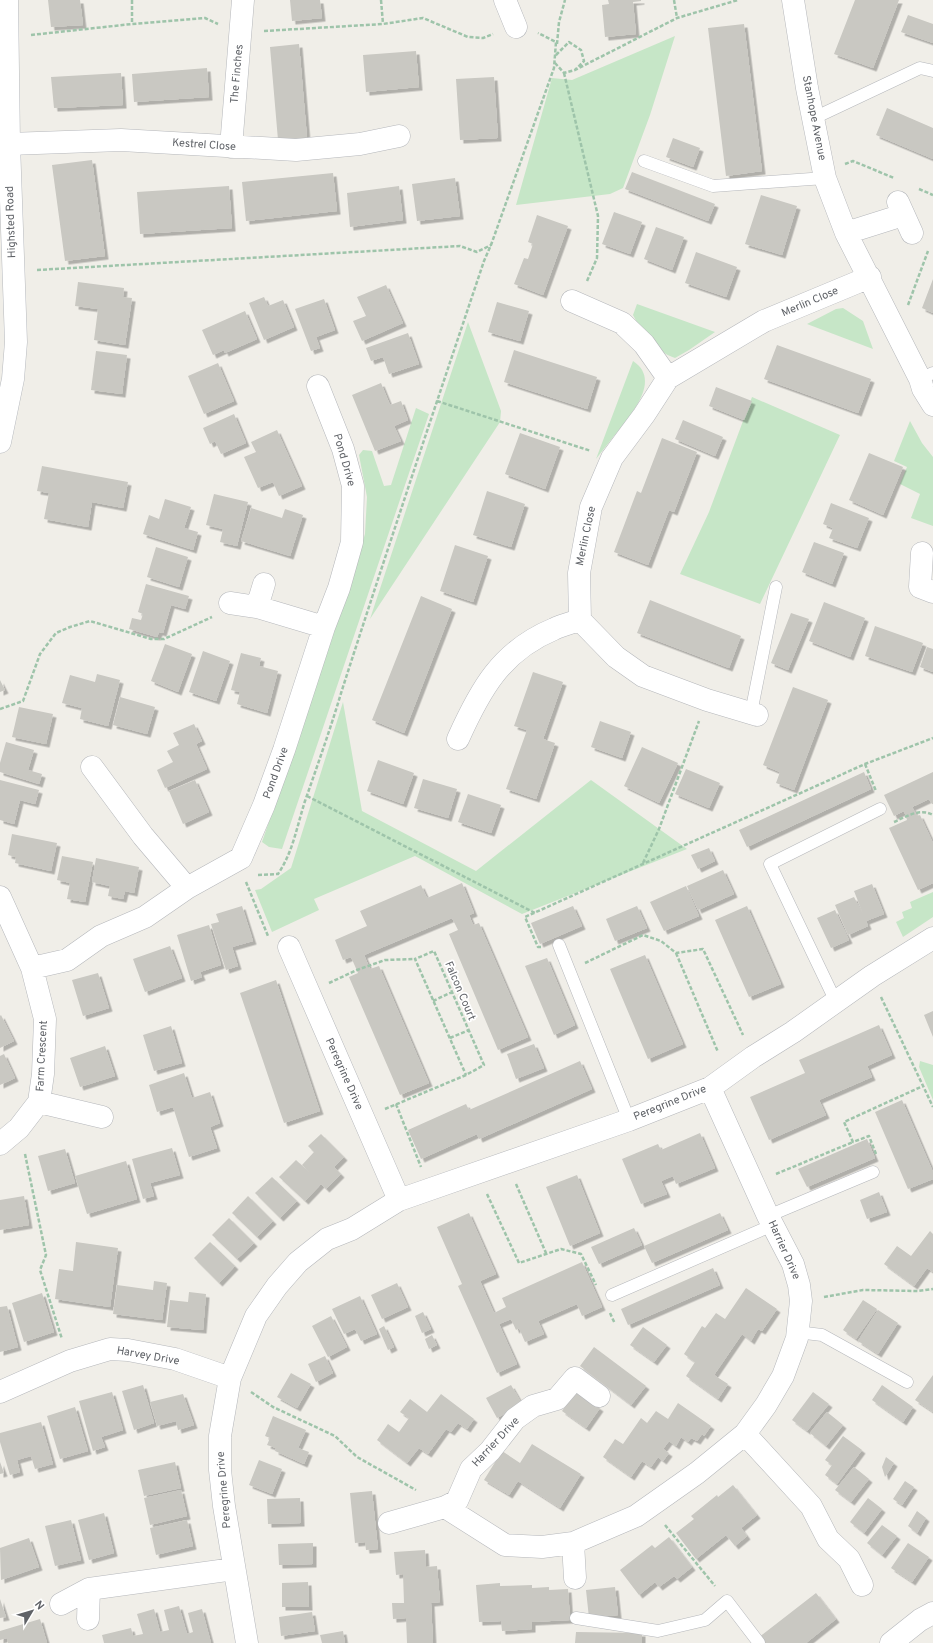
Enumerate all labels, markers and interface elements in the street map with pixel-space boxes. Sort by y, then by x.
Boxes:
street label: The Finches [227,44,247,104]
street label: Stanhope Avenue [799,74,829,162]
street label: Kestrel Close [172,136,236,154]
street label: Highsted Road [3,186,19,258]
street label: Merlin Close [779,284,841,320]
street label: Pond Drive [330,432,358,488]
street label: Merlin Close [573,505,599,567]
street label: Pond Drive [260,745,292,801]
street label: Falcon Court [441,959,479,1023]
street label: Farm Crescent [33,1020,51,1092]
street label: Peregrine Drive [322,1036,366,1112]
street label: Peregrine Drive [632,1082,709,1124]
street label: Harrier Drive [765,1218,803,1282]
street label: Harvey Drive [116,1344,181,1368]
street label: Harrier Drive [469,1414,523,1470]
street label: Peregrine Drive [214,1451,234,1529]
north arrow [12,1591,52,1631]
text: N [31,1598,47,1613]

